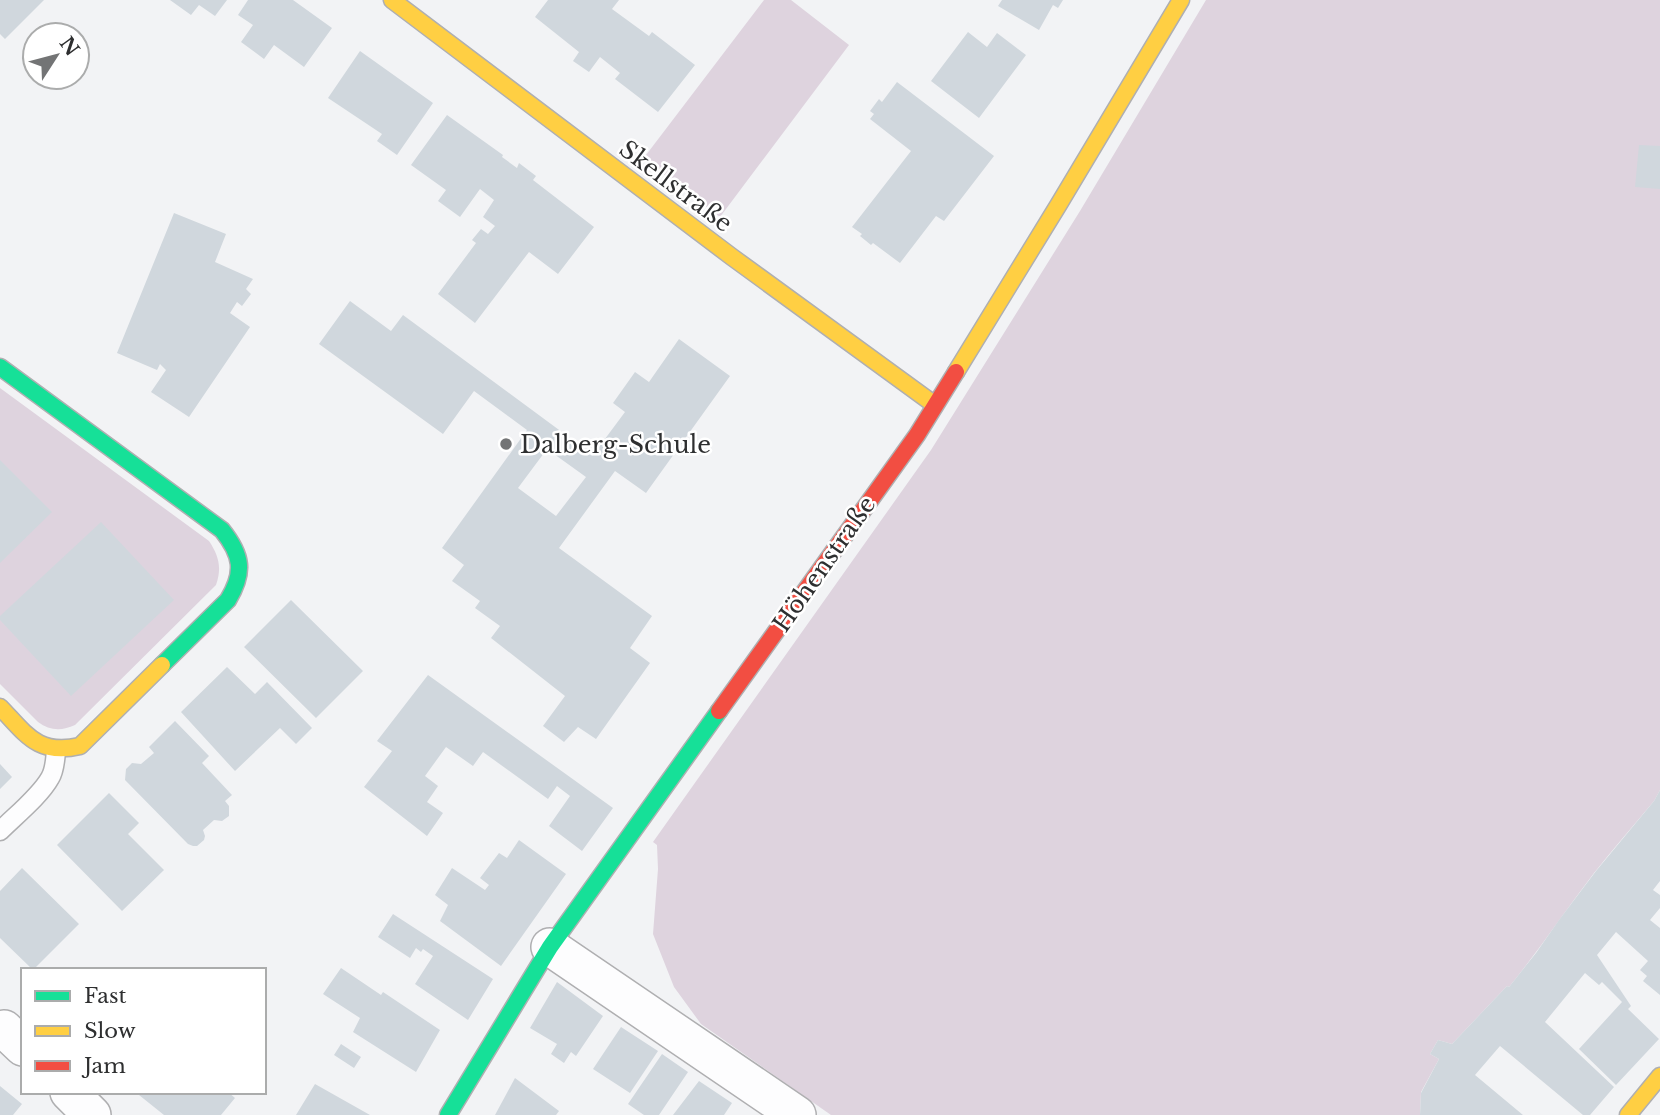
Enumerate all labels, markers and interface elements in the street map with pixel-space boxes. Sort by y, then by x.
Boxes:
north arrow [21,21,91,91]
text: N [55,32,84,60]
street label: Skellstraße [614,134,738,238]
place label: Dalberg-Schule [520,430,711,459]
marker: Dalberg-Schule [498,436,514,452]
street label: Höhenstraße [767,491,881,637]
legend [21,968,266,1094]
text: Fast [84,983,126,1009]
text: Slow [84,1018,136,1044]
text: Jam [81,1053,126,1079]

